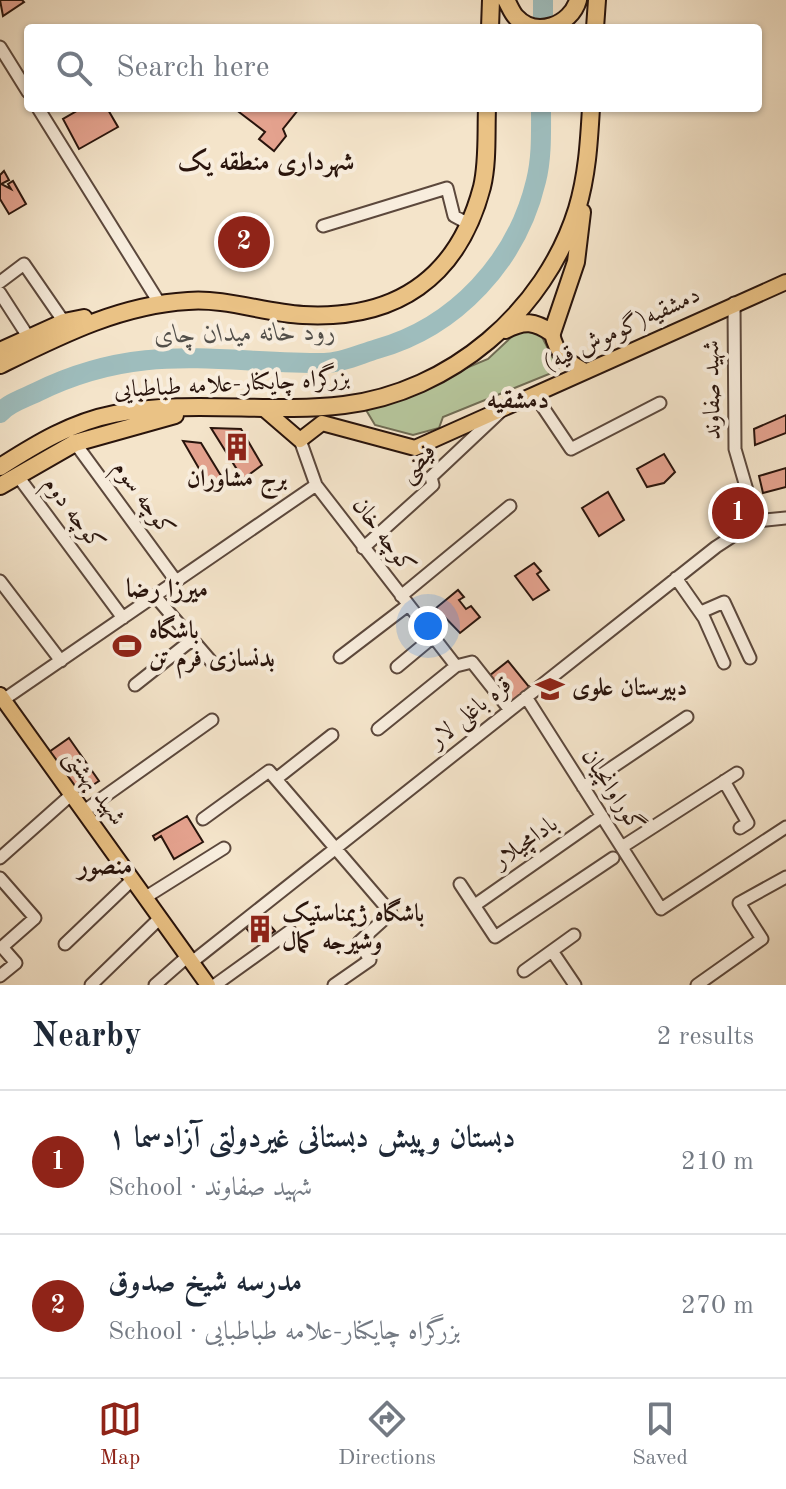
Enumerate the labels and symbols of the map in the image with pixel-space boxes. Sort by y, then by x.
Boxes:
district label: شهرداری منطقه یک [178,147,354,178]
pin: 2 [218,212,270,272]
street label: دمشقیه(گوموش قیه) [539,281,704,378]
water label: رود خانه میدان چای [154,319,336,352]
street label: شهید صفاوند [700,340,727,440]
street label: بزرگراه چایکنار-علامه طباطبایی [113,361,351,406]
district label: دمشقیه [487,388,549,414]
building icon: برج مشاوران [222,432,252,462]
street label: فیضی [395,440,443,490]
street label: کوچه سوم [102,456,179,545]
place label: برج مشاوران [187,467,288,500]
street label: کوچه دوم [32,472,109,560]
pin: 1 [712,483,764,543]
street label: کوچه خان [344,493,420,580]
district label: میرزا رضا [126,576,208,604]
your location [408,606,448,646]
place label: باشگاه بدنسازی فرم تن [149,614,275,679]
sports icon: باشگاه بدنسازی فرم تن [112,631,142,661]
street label: قره باغلی لار [424,673,519,757]
school or university icon: دبیرستان علوی [535,674,565,704]
place label: دبیرستان علوی [572,676,687,701]
street label: گوراوانچیان [575,743,650,838]
street label: شهید بهشتى [56,746,129,832]
street label: بادامچیلار [488,812,564,876]
district label: منصور [75,854,132,882]
place label: باشگاه ژیمناستیک وشیرجه کمال [282,897,424,956]
building icon: باشگاه ژیمناستیک وشیرجه کمال [245,914,275,944]

